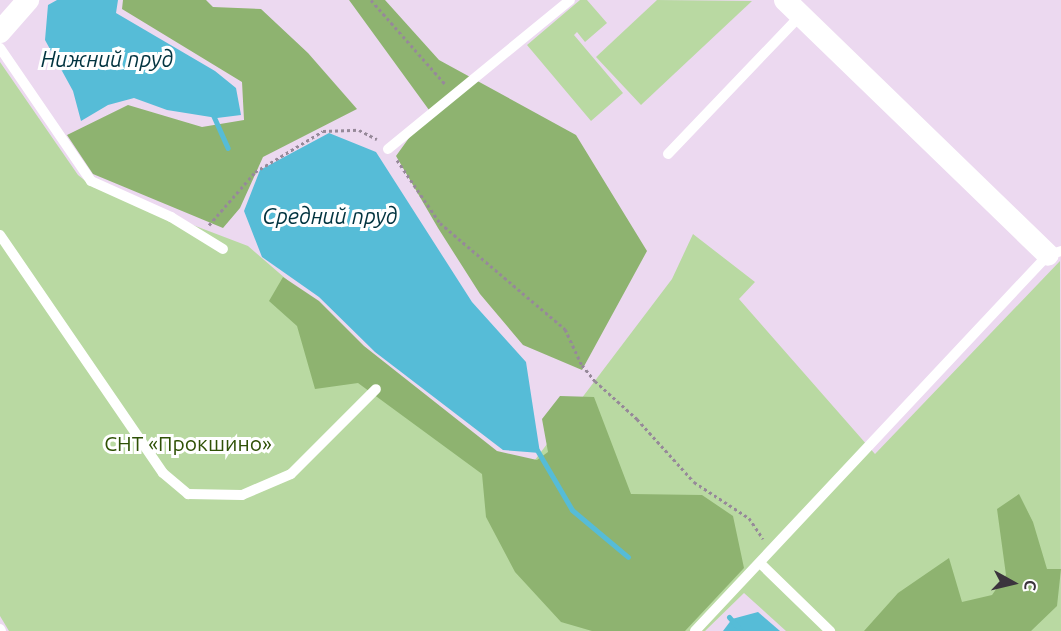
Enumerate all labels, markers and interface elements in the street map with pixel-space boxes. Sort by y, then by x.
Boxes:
water label: Нижний пруд [41,46,173,72]
water label: Средний пруд [262,203,398,229]
park label: СНТ «Прокшино» [104,430,272,456]
north arrow [983,553,1043,613]
text: С [1021,579,1040,592]

